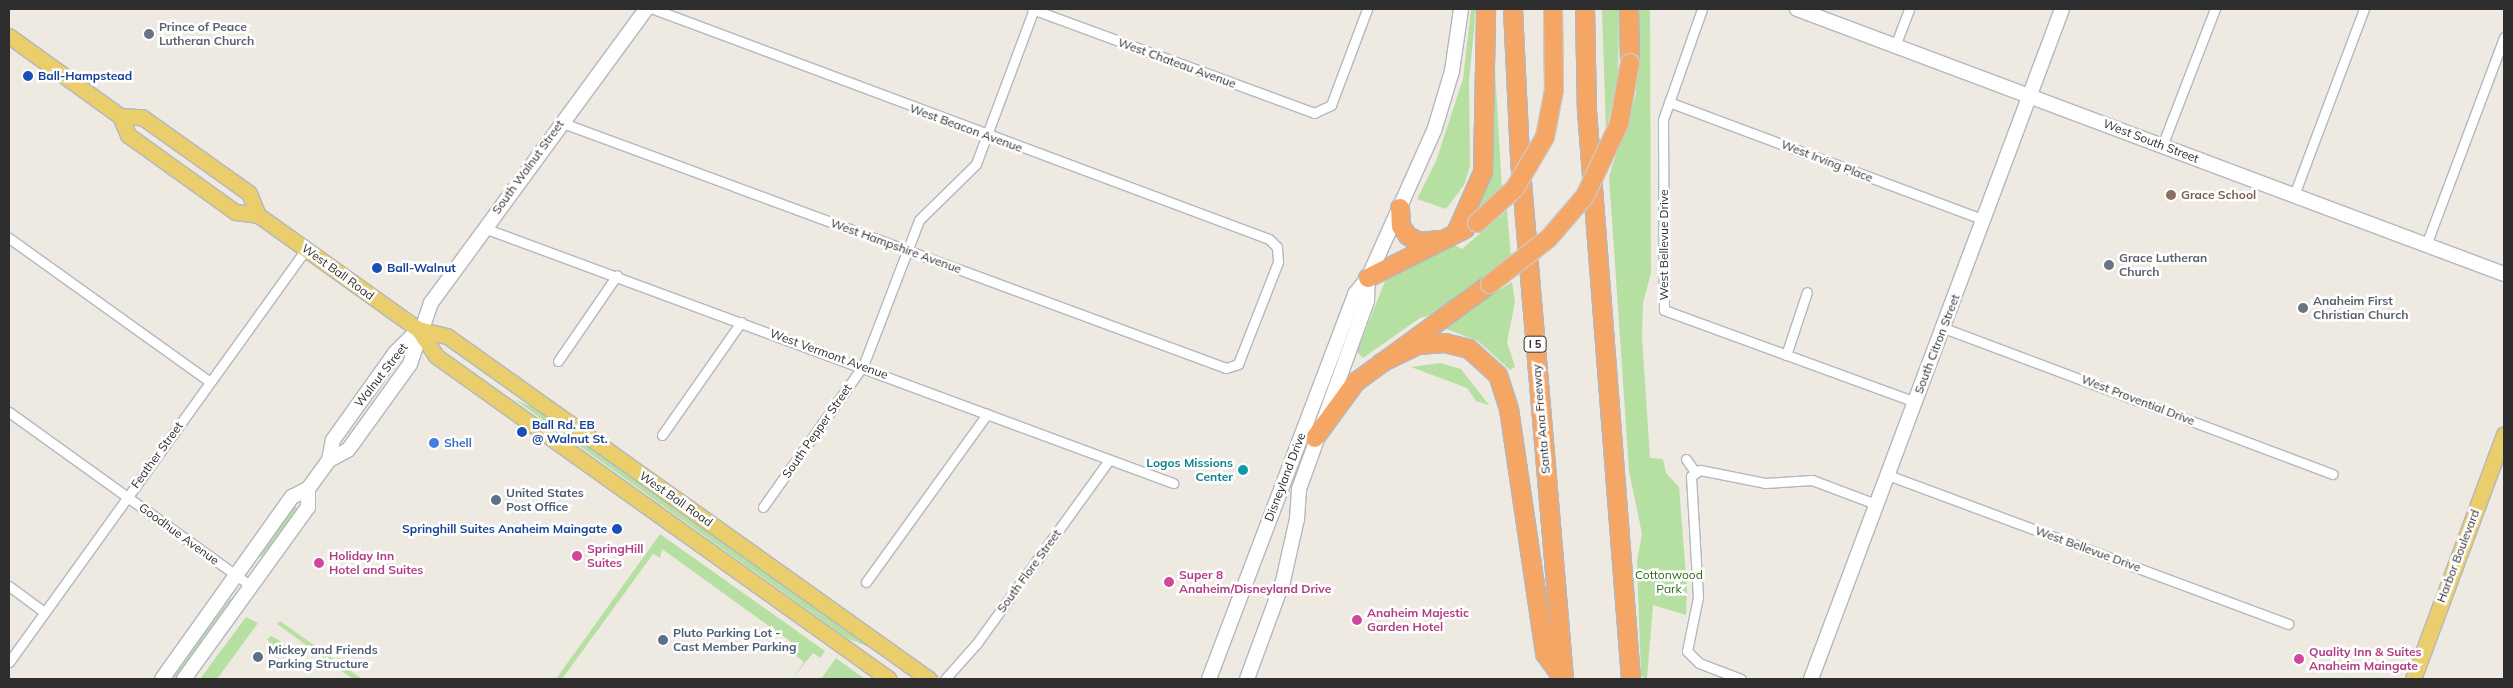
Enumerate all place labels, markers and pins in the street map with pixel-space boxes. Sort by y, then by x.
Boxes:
place label: Prince of Peace Lutheran Church [159,20,254,48]
marker: Prince of Peace Lutheran Church [143,28,155,40]
place label: Ball-Hampstead [38,69,132,83]
marker: Ball-Hampstead [22,70,34,82]
place label: Grace School [2181,188,2256,202]
marker: Grace School [2165,189,2177,201]
place label: Grace Lutheran Church [2119,251,2207,279]
marker: Grace Lutheran Church [2103,259,2115,271]
place label: Ball-Walnut [387,261,456,275]
marker: Ball-Walnut [371,262,383,274]
place label: Anaheim First Christian Church [2313,294,2408,322]
marker: Anaheim First Christian Church [2297,302,2309,314]
place label: Ball Rd. EB @ Walnut St. [532,418,608,446]
marker: Ball Rd. EB @ Walnut St. [516,426,528,438]
place label: Shell [444,436,472,450]
marker: Shell [428,437,440,449]
place label: Logos Missions Center [1146,456,1233,484]
marker: Logos Missions Center [1237,464,1249,476]
place label: United States Post Office [506,486,584,514]
marker: United States Post Office [490,494,502,506]
place label: Springhill Suites Anaheim Maingate [402,522,607,536]
marker: Springhill Suites Anaheim Maingate [611,523,623,535]
place label: SpringHill Suites [587,542,643,570]
place label: Holiday Inn Hotel and Suites [329,549,423,577]
marker: SpringHill Suites [571,550,583,562]
marker: Holiday Inn Hotel and Suites [313,557,325,569]
place label: Super 8 Anaheim/Disneyland Drive [1179,568,1331,596]
marker: Super 8 Anaheim/Disneyland Drive [1163,576,1175,588]
place label: Anaheim Majestic Garden Hotel [1367,606,1469,634]
marker: Anaheim Majestic Garden Hotel [1351,614,1363,626]
place label: Pluto Parking Lot - Cast Member Parking [673,626,796,654]
marker: Pluto Parking Lot - Cast Member Parking [657,634,669,646]
place label: Mickey and Friends Parking Structure [268,643,378,671]
place label: Quality Inn & Suites Anaheim Maingate [2309,645,2422,673]
marker: Mickey and Friends Parking Structure [252,651,264,663]
marker: Quality Inn & Suites Anaheim Maingate [2293,653,2305,665]

